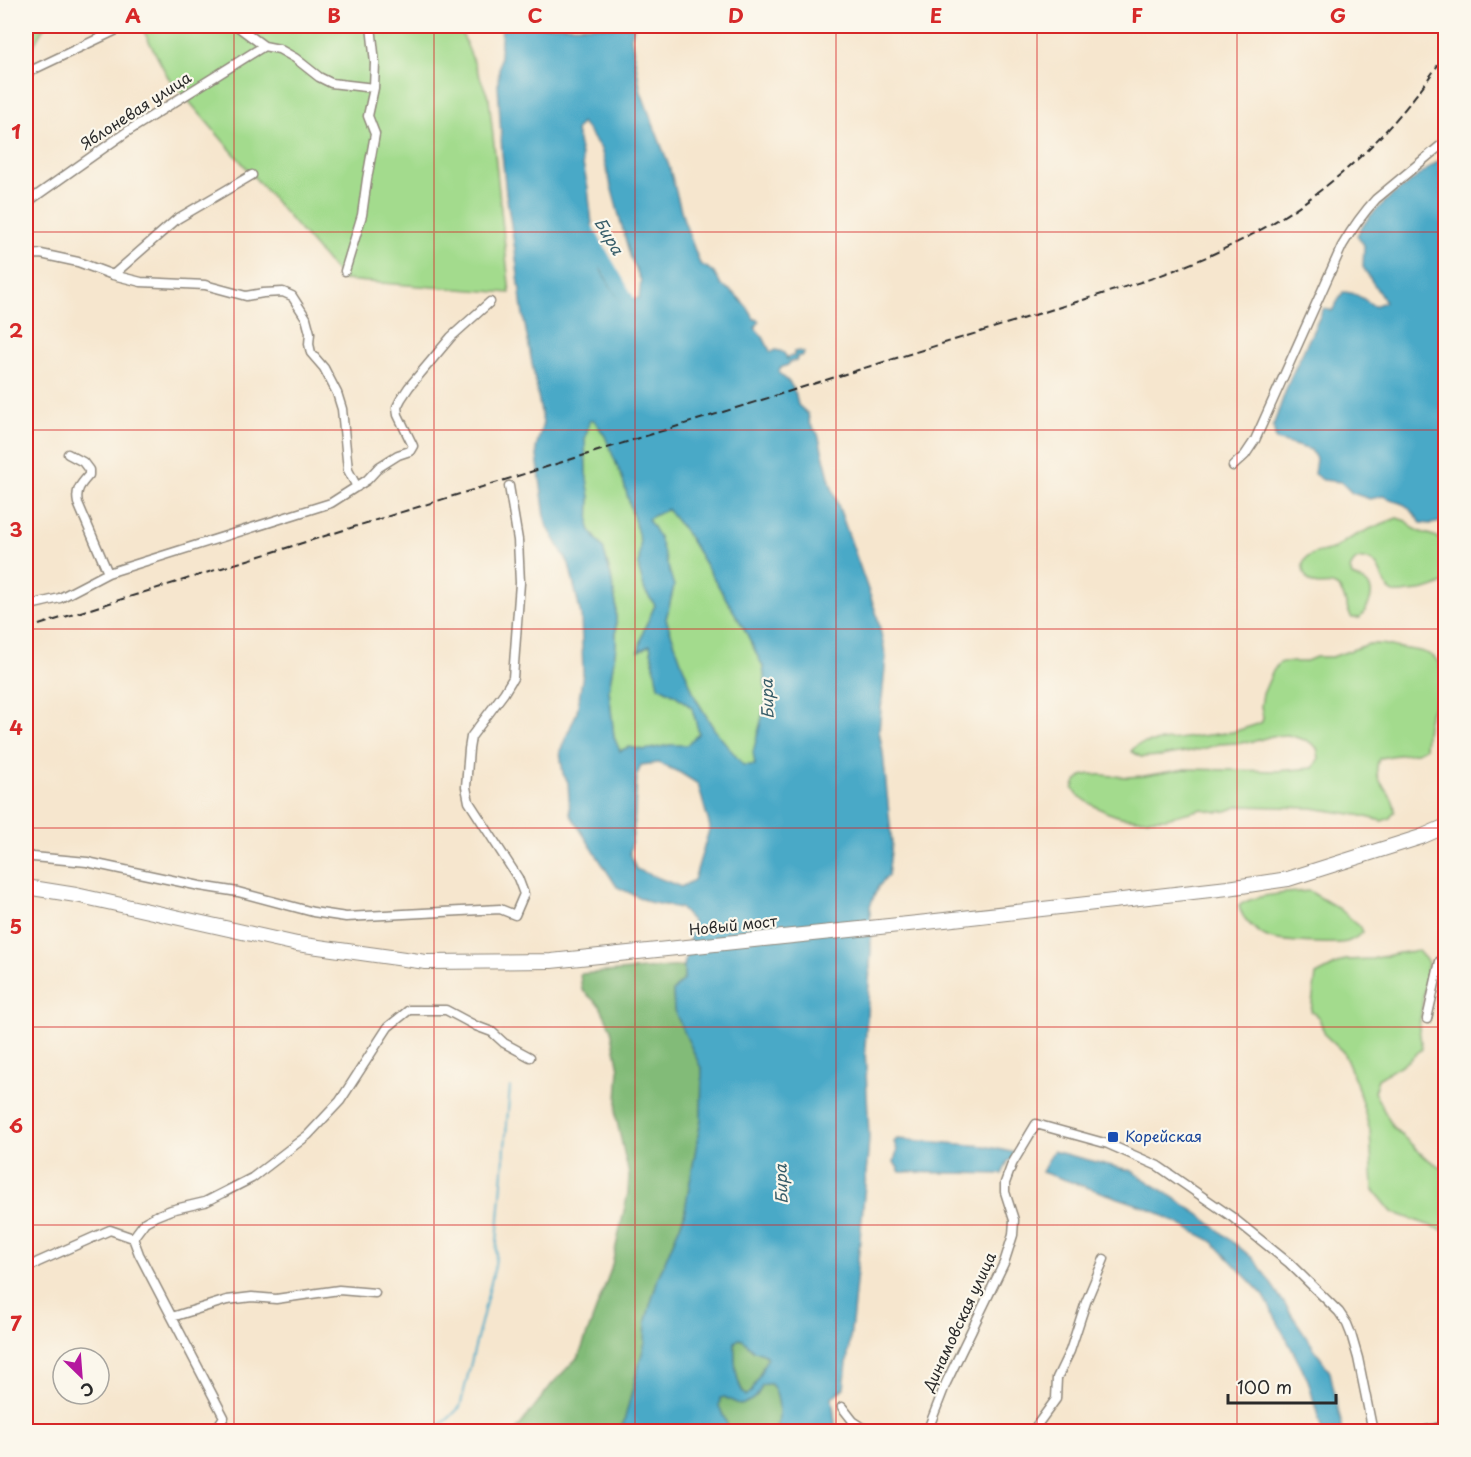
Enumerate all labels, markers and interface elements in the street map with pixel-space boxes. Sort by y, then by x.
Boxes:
text: A [125,0,141,30]
text: B [327,0,341,30]
text: C [527,0,543,30]
text: D [728,0,744,30]
text: E [930,0,942,30]
text: F [1131,0,1143,30]
text: G [1330,0,1346,30]
street label: Яблоневая улица [75,65,196,154]
text: 1 [11,116,21,146]
water label: Бира [589,212,631,259]
text: 2 [9,315,23,345]
text: 3 [9,514,23,544]
water label: Бира [753,678,779,719]
text: 4 [9,712,23,742]
street label: Новый мост [688,908,779,941]
text: 5 [10,911,22,941]
text: 6 [9,1110,23,1140]
place label: Корейская [1125,1124,1202,1147]
marker: Корейская [1106,1130,1120,1144]
water label: Бира [767,1163,793,1204]
street label: Динамовская улица [916,1247,1001,1396]
text: 7 [10,1308,22,1338]
north arrow [51,1346,111,1406]
scale bar [1228,1367,1336,1405]
text: 100 m [1237,1373,1292,1400]
text: С [77,1377,98,1404]

